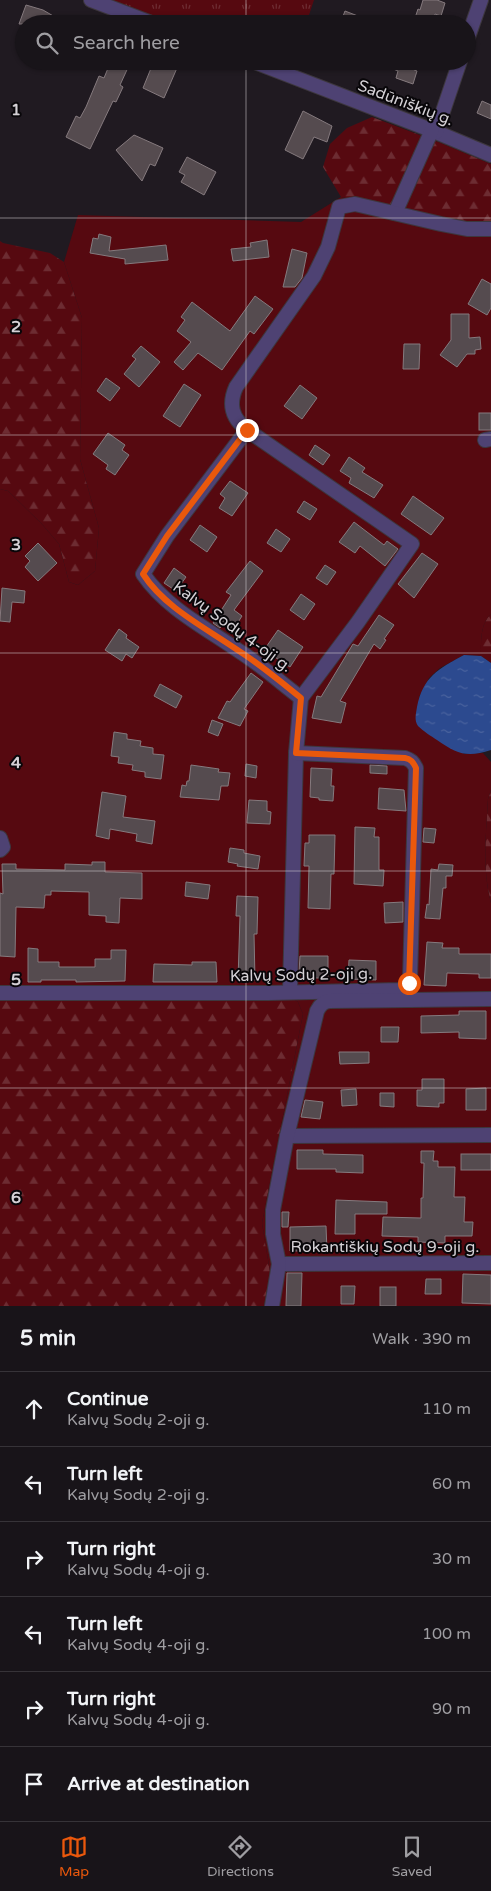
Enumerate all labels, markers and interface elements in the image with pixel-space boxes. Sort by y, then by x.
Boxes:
search box [15,15,476,70]
icon: search [33,29,61,57]
text: Search here [73,32,180,54]
street label: Sadūniškių g. [355,76,456,130]
text: 1 [11,100,21,120]
text: 2 [11,317,21,337]
route end [236,419,259,442]
text: 3 [11,535,21,555]
street label: Kalvų Sodų 4-oji g. [169,577,296,677]
text: 4 [11,753,21,773]
street label: Kalvų Sodų 2-oji g. [230,964,372,986]
text: 5 [11,970,21,990]
route start [398,972,421,995]
text: 6 [11,1188,21,1208]
street label: Rokantiškių Sodų 9-oji g. [291,1237,479,1257]
text: 5 min [20,1326,76,1351]
text: Walk · 390 m [372,1329,471,1349]
text: Continue [67,1388,149,1410]
icon: ahead [20,1395,48,1423]
text: 110 m [422,1399,471,1419]
text: Kalvų Sodų 2-oji g. [67,1410,209,1430]
text: Turn left [67,1463,143,1485]
icon: left [20,1470,48,1498]
text: 60 m [432,1474,471,1494]
text: Kalvų Sodų 2-oji g. [67,1485,209,1505]
text: Turn right [67,1538,155,1560]
icon: right [20,1545,48,1573]
text: 30 m [432,1549,471,1569]
text: Kalvų Sodų 4-oji g. [67,1560,210,1580]
text: Turn left [67,1613,143,1635]
icon: left [20,1620,48,1648]
text: 100 m [422,1624,471,1644]
text: Kalvų Sodų 4-oji g. [67,1635,210,1655]
text: Turn right [67,1688,155,1710]
icon: right [20,1695,48,1723]
text: 90 m [432,1699,471,1719]
text: Kalvų Sodų 4-oji g. [67,1710,210,1730]
icon: arrive [20,1770,48,1798]
text: Arrive at destination [67,1773,250,1795]
tab: Map [59,1833,89,1880]
tab: Directions [207,1833,274,1880]
tab: Saved [392,1833,432,1880]

